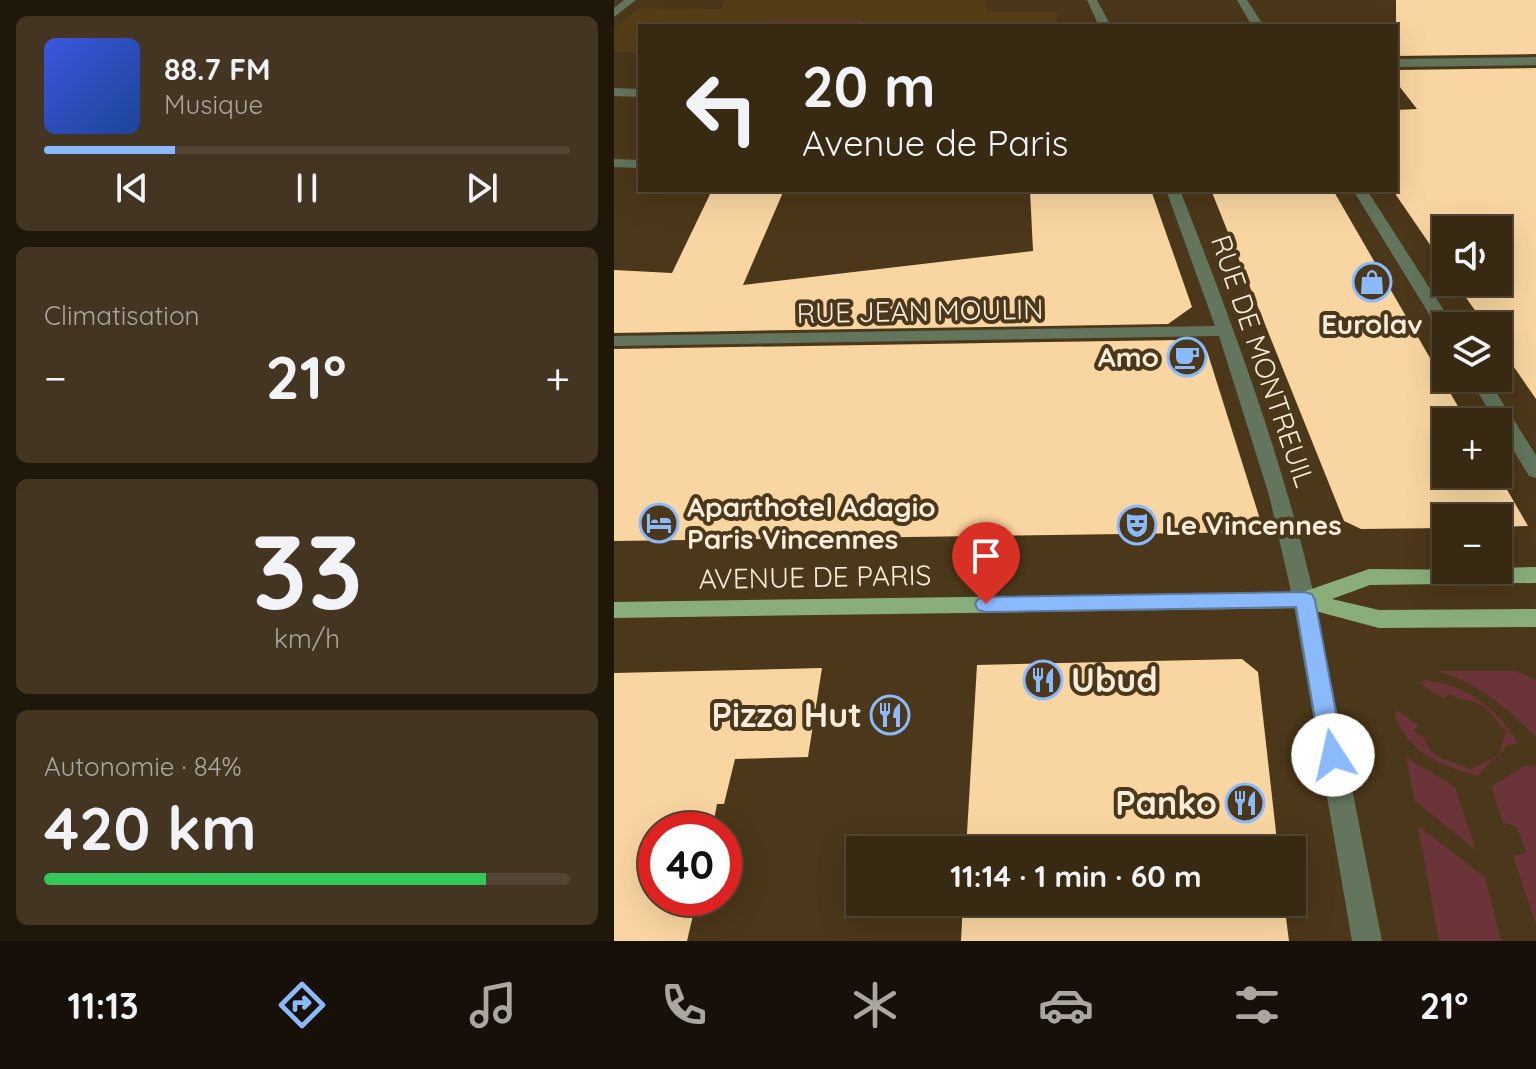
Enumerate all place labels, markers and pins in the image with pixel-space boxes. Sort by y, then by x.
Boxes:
shop icon: Eurolav [1351,261,1393,303]
place label: Eurolav [1321,306,1423,341]
cafe icon: Amo [1166,336,1208,378]
place label: Amo [1098,339,1159,374]
place label: Aparthotel Adagio Paris Vincennes [687,489,936,556]
hotel icon: Aparthotel Adagio Paris Vincennes [638,502,680,544]
theatre icon: Le Vincennes [1116,504,1158,546]
place label: Le Vincennes [1165,507,1342,542]
pin [952,522,1020,604]
place label: Ubud [1071,658,1158,701]
restaurant icon: Ubud [1022,659,1064,701]
place label: Pizza Hut [711,693,862,736]
restaurant icon: Pizza Hut [869,694,911,736]
place label: Panko [1115,781,1217,824]
restaurant icon: Panko [1224,782,1266,824]

